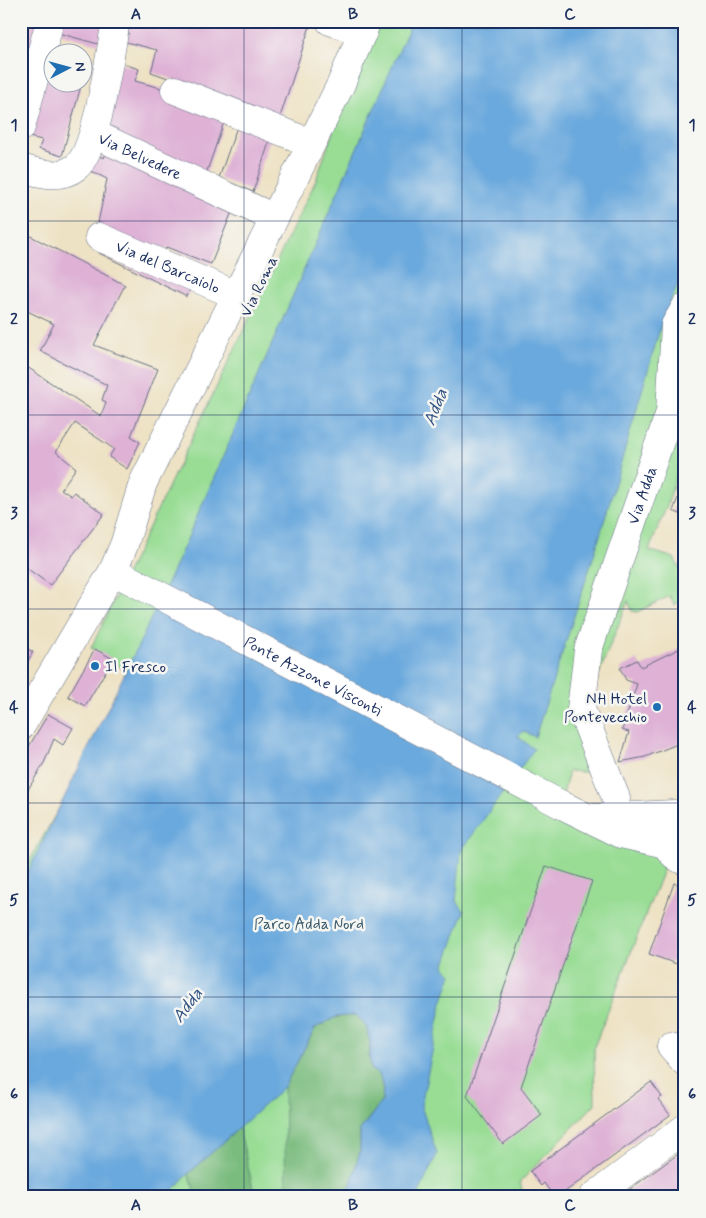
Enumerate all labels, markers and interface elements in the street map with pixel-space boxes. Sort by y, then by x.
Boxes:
text: A [131,4,141,25]
text: B [348,4,358,25]
text: C [564,4,576,25]
north arrow [42,42,92,92]
text: N [70,61,89,72]
text: 1 [10,115,18,136]
text: 1 [688,115,696,136]
street label: Via Belvedere [94,128,185,186]
street label: Via del Barcaiolo [112,236,223,299]
street label: Via Roma [236,253,283,321]
text: 2 [10,309,18,330]
text: 2 [688,309,696,330]
water label: Adda [418,385,454,429]
street label: Via Adda [623,464,663,527]
text: 3 [10,503,18,524]
text: 3 [688,503,696,524]
street label: Ponte Azzone Visconti [240,632,385,721]
place label: Il Fresco [105,657,166,678]
marker: Il Fresco [89,660,101,672]
place label: NH Hotel Pontevecchio [564,689,647,728]
text: 4 [9,697,19,718]
text: 4 [687,697,697,718]
marker: NH Hotel Pontevecchio [651,701,663,713]
text: 5 [9,890,19,911]
text: 5 [687,890,697,911]
park label: Parco Adda Nord [254,914,364,935]
water label: Adda [167,983,209,1028]
text: 6 [10,1084,18,1105]
text: 6 [688,1084,696,1105]
text: A [131,1195,141,1216]
text: B [348,1195,358,1216]
text: C [564,1195,576,1216]

